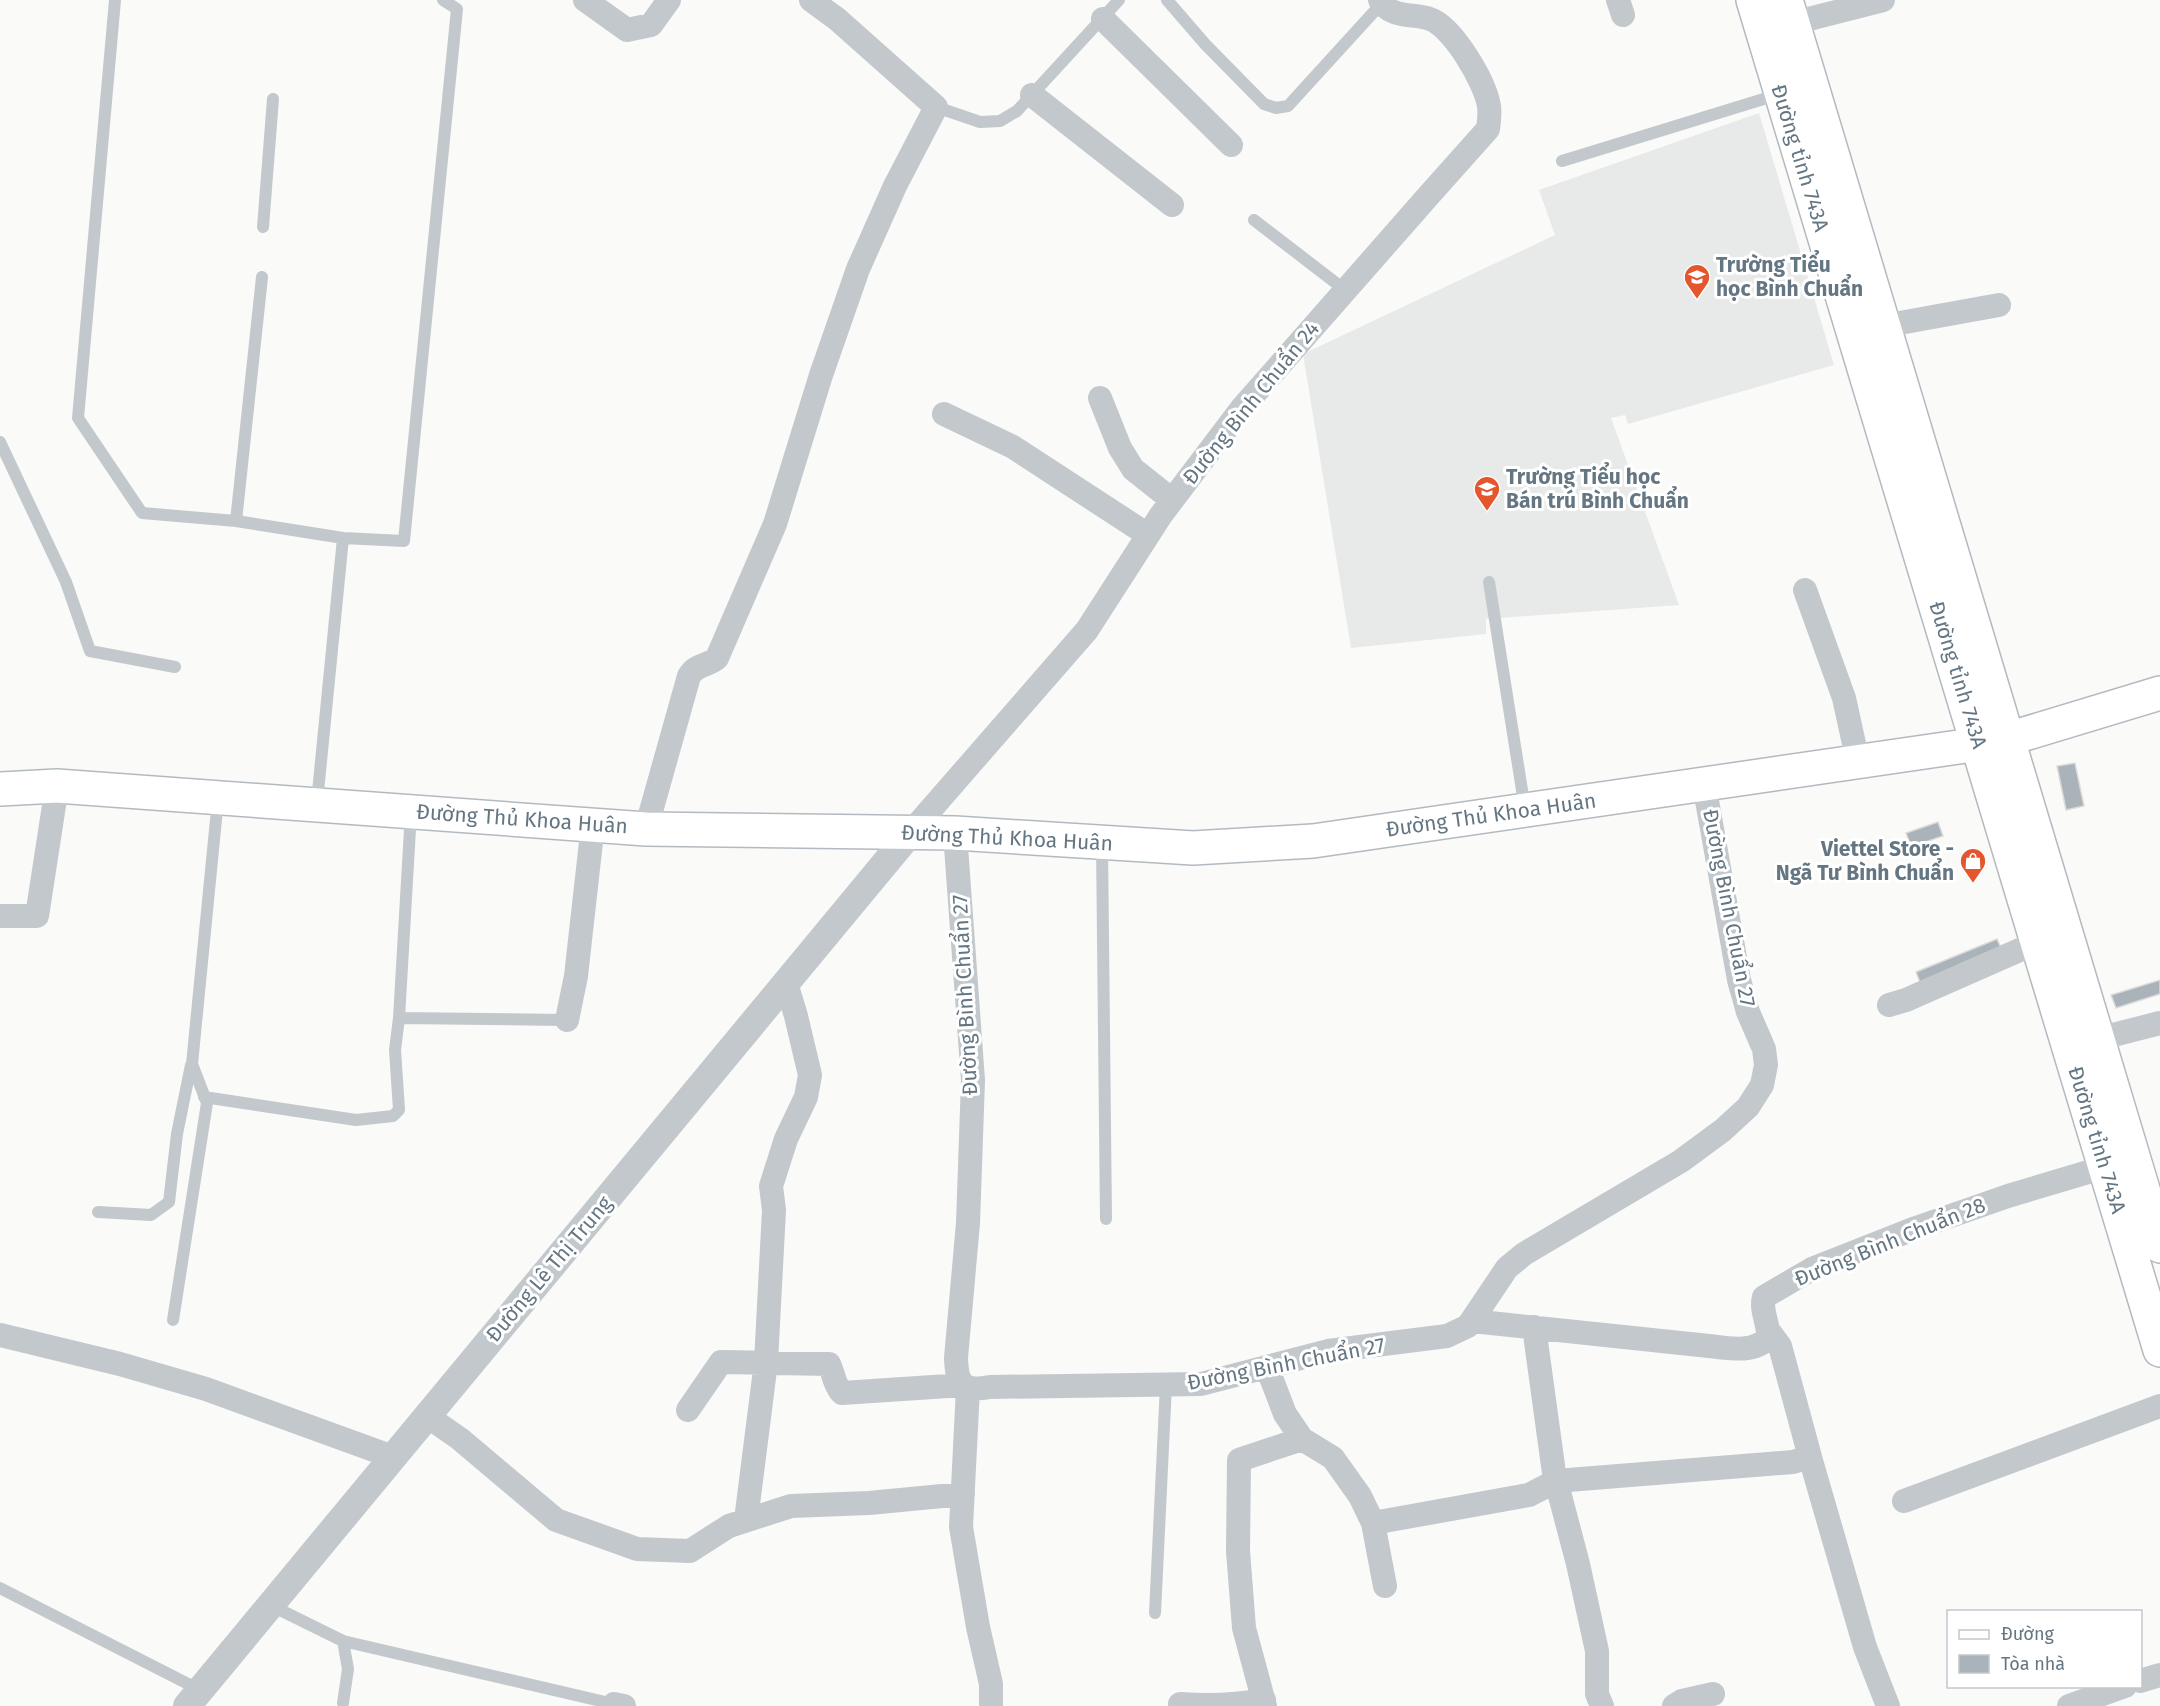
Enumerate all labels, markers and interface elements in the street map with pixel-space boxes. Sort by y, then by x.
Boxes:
street label: Đường tỉnh 743A [1765,81,1835,235]
place label: Trường Tiểu học Bình Chuẩn [1716,250,1863,302]
school or university icon: Trường Tiểu học Bình Chuẩn [1682,262,1712,300]
street label: Đường Bình Chuẩn 24 [1176,315,1325,490]
place label: Trường Tiểu học Bán trú Bình Chuẩn [1506,462,1689,514]
school or university icon: Trường Tiểu học Bán trú Bình Chuẩn [1472,474,1502,512]
street label: Đường tỉnh 743A [1923,598,1993,752]
street label: Đường Thủ Khoa Huân [1384,787,1598,843]
street label: Đường Thủ Khoa Huân [415,799,629,839]
street label: Đường Bình Chuẩn 27 [1697,807,1762,1009]
street label: Đường Thủ Khoa Huân [900,819,1114,857]
place label: Viettel Store - Ngã Tư Bình Chuẩn [1776,836,1954,886]
shop icon: Viettel Store - Ngã Tư Bình Chuẩn [1958,846,1988,884]
street label: Đường Bình Chuẩn 27 [946,894,983,1096]
street label: Đường tỉnh 743A [2062,1063,2132,1217]
street label: Đường Lê Thị Trung [480,1191,618,1347]
street label: Đường Bình Chuẩn 28 [1790,1191,1989,1292]
street label: Đường Bình Chuẩn 27 [1185,1331,1387,1396]
legend [1947,1610,2142,1688]
text: Đường [2001,1623,2055,1645]
text: Tòa nhà [2001,1653,2065,1675]

